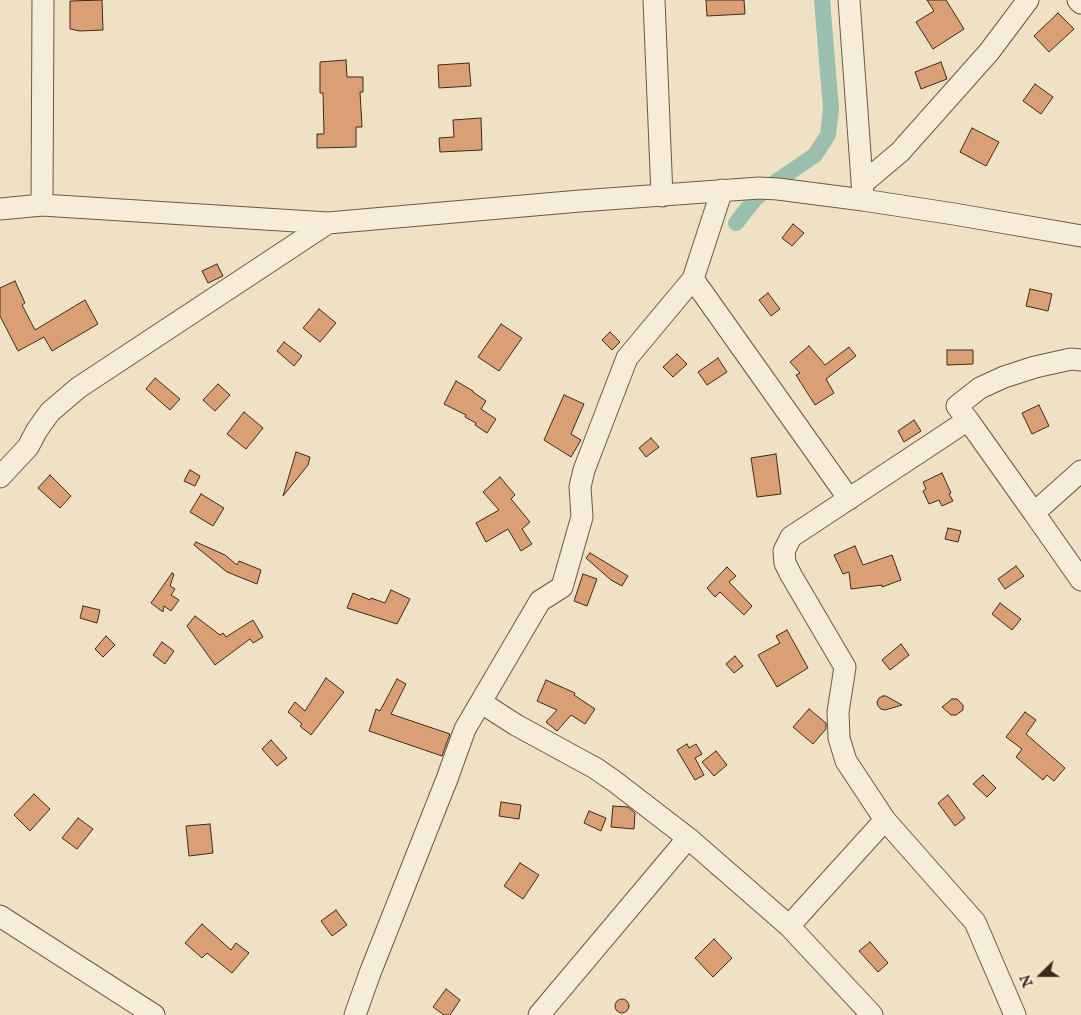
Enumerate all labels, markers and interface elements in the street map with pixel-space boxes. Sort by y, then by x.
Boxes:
north arrow [1016,950,1066,1000]
text: N [1016,972,1038,990]

